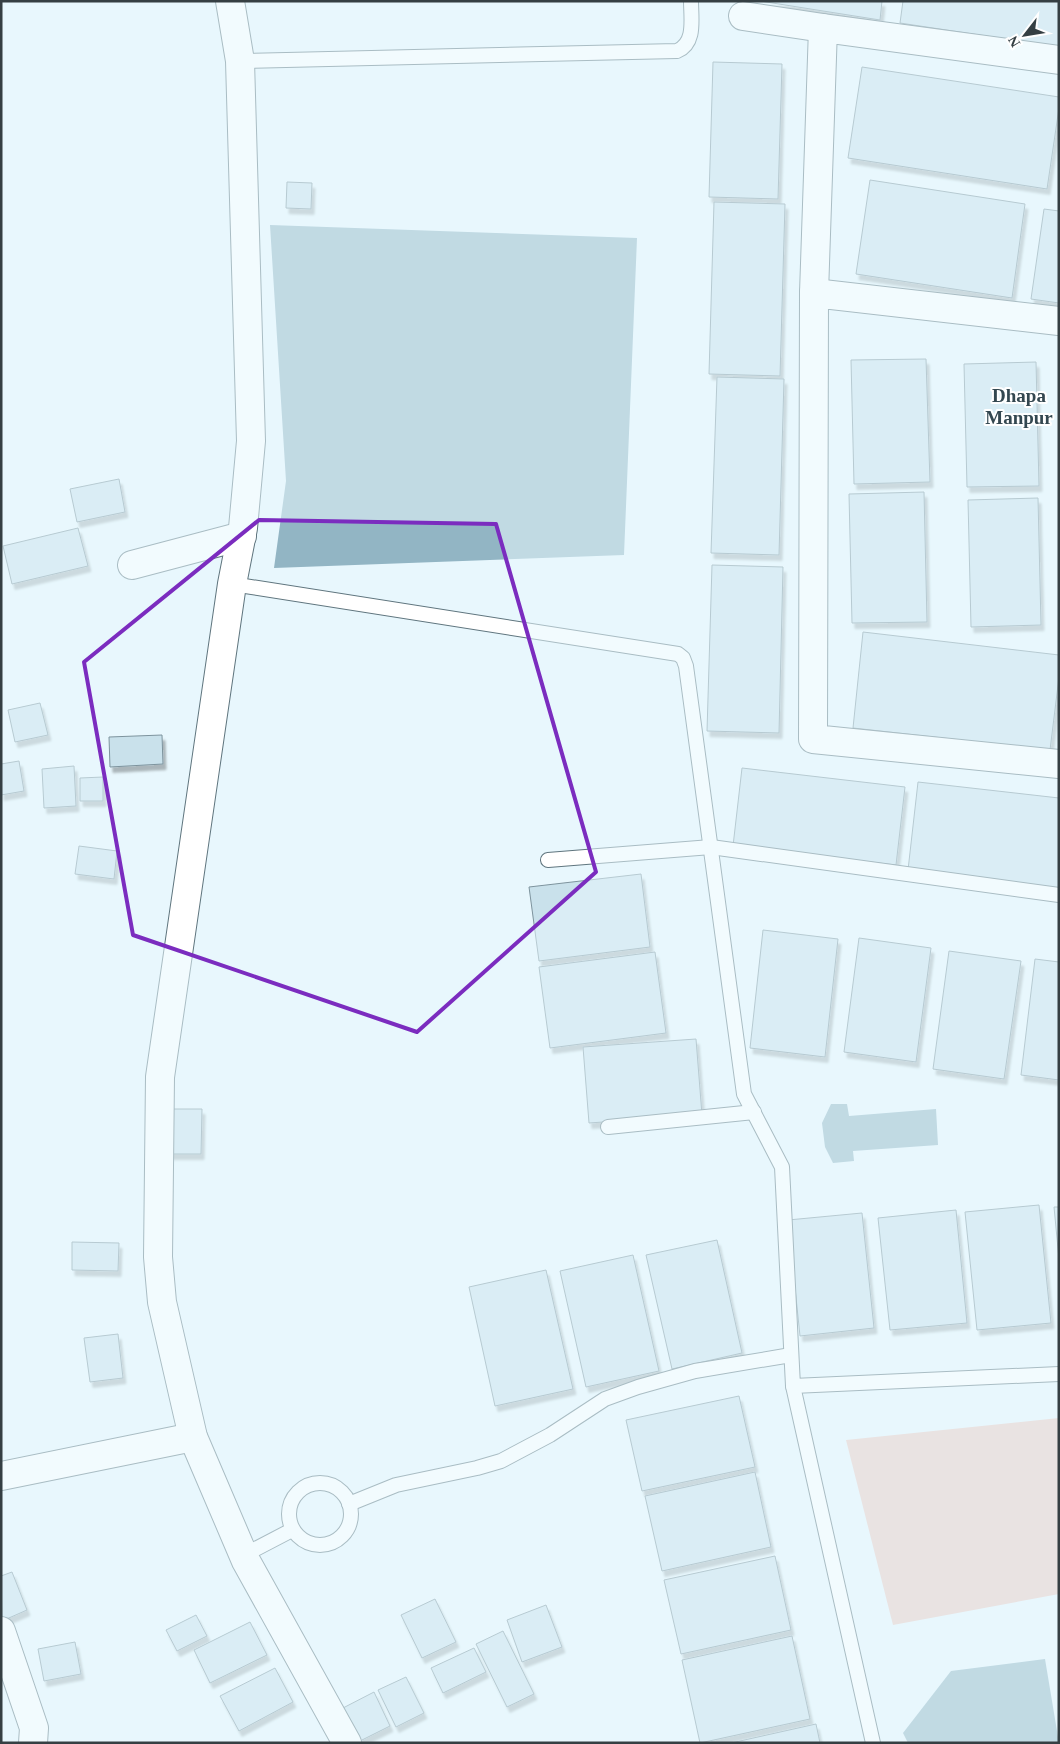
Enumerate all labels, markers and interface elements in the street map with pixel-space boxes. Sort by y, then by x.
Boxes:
north arrow [1000,10,1050,60]
text: N [1005,33,1023,50]
district label: Dhapa Manpur [985,385,1053,428]

